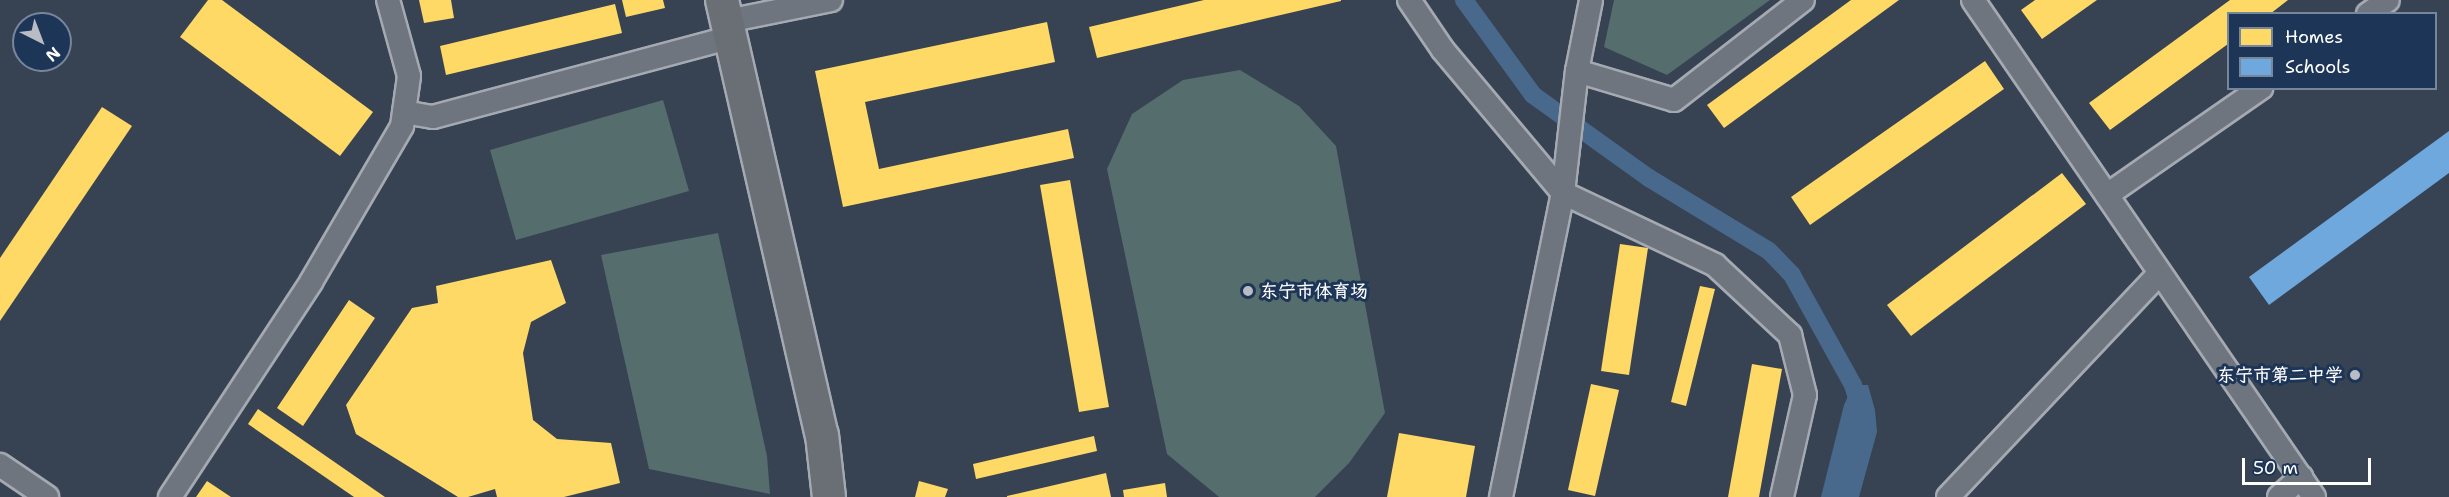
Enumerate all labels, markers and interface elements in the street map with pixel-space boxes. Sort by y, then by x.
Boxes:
north arrow [12,12,72,72]
legend [2227,12,2437,90]
text: Homes [2285,25,2343,49]
text: N [41,42,65,66]
text: Schools [2285,55,2351,79]
place label: 东宁市体育场 [1260,280,1368,302]
marker: 东宁市体育场 [1241,284,1255,298]
place label: 东宁市第二中学 [2217,364,2343,386]
marker: 东宁市第二中学 [2348,368,2362,382]
scale bar [2245,446,2374,484]
text: 50 m [2253,456,2298,480]

